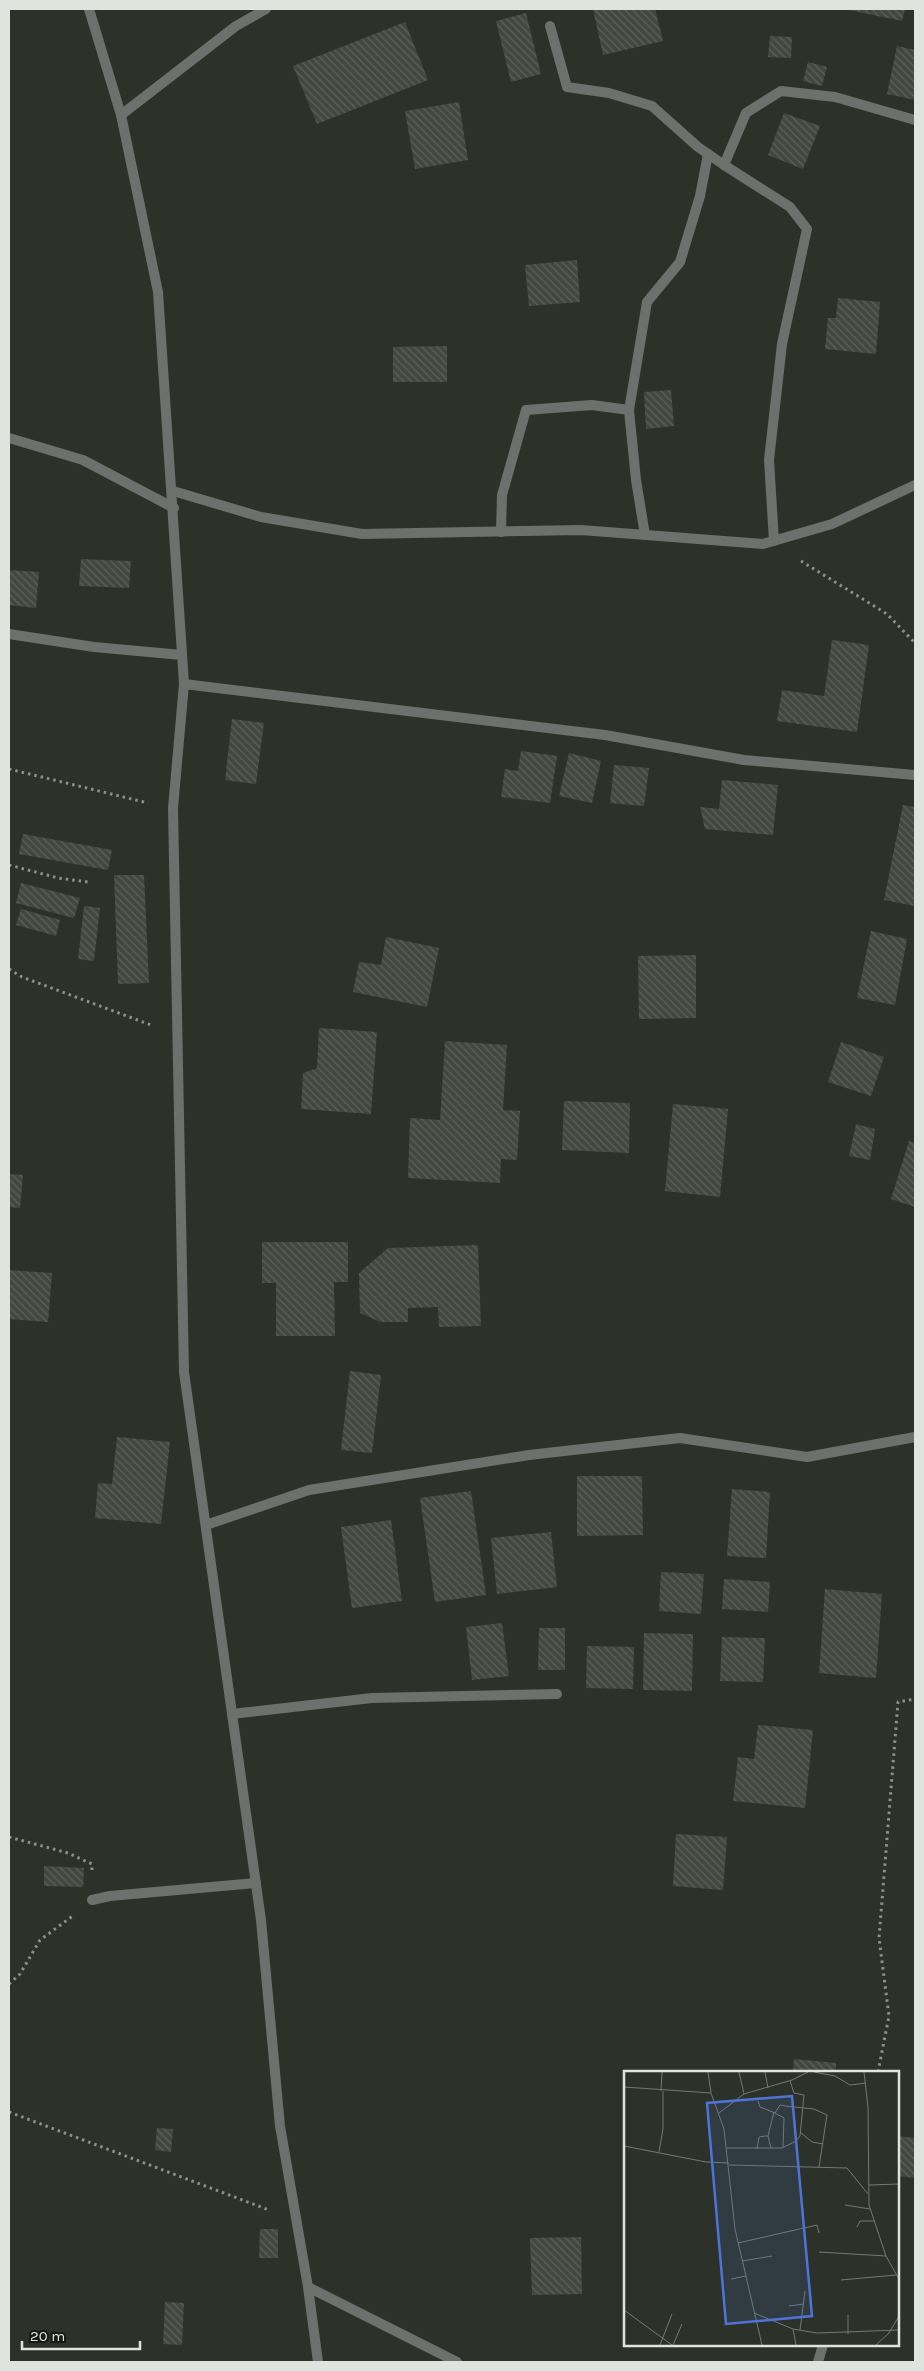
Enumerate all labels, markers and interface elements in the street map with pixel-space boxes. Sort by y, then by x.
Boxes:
inset map [624,2071,899,2346]
scale bar [22,2318,140,2350]
text: 20 m [30,2327,65,2345]

